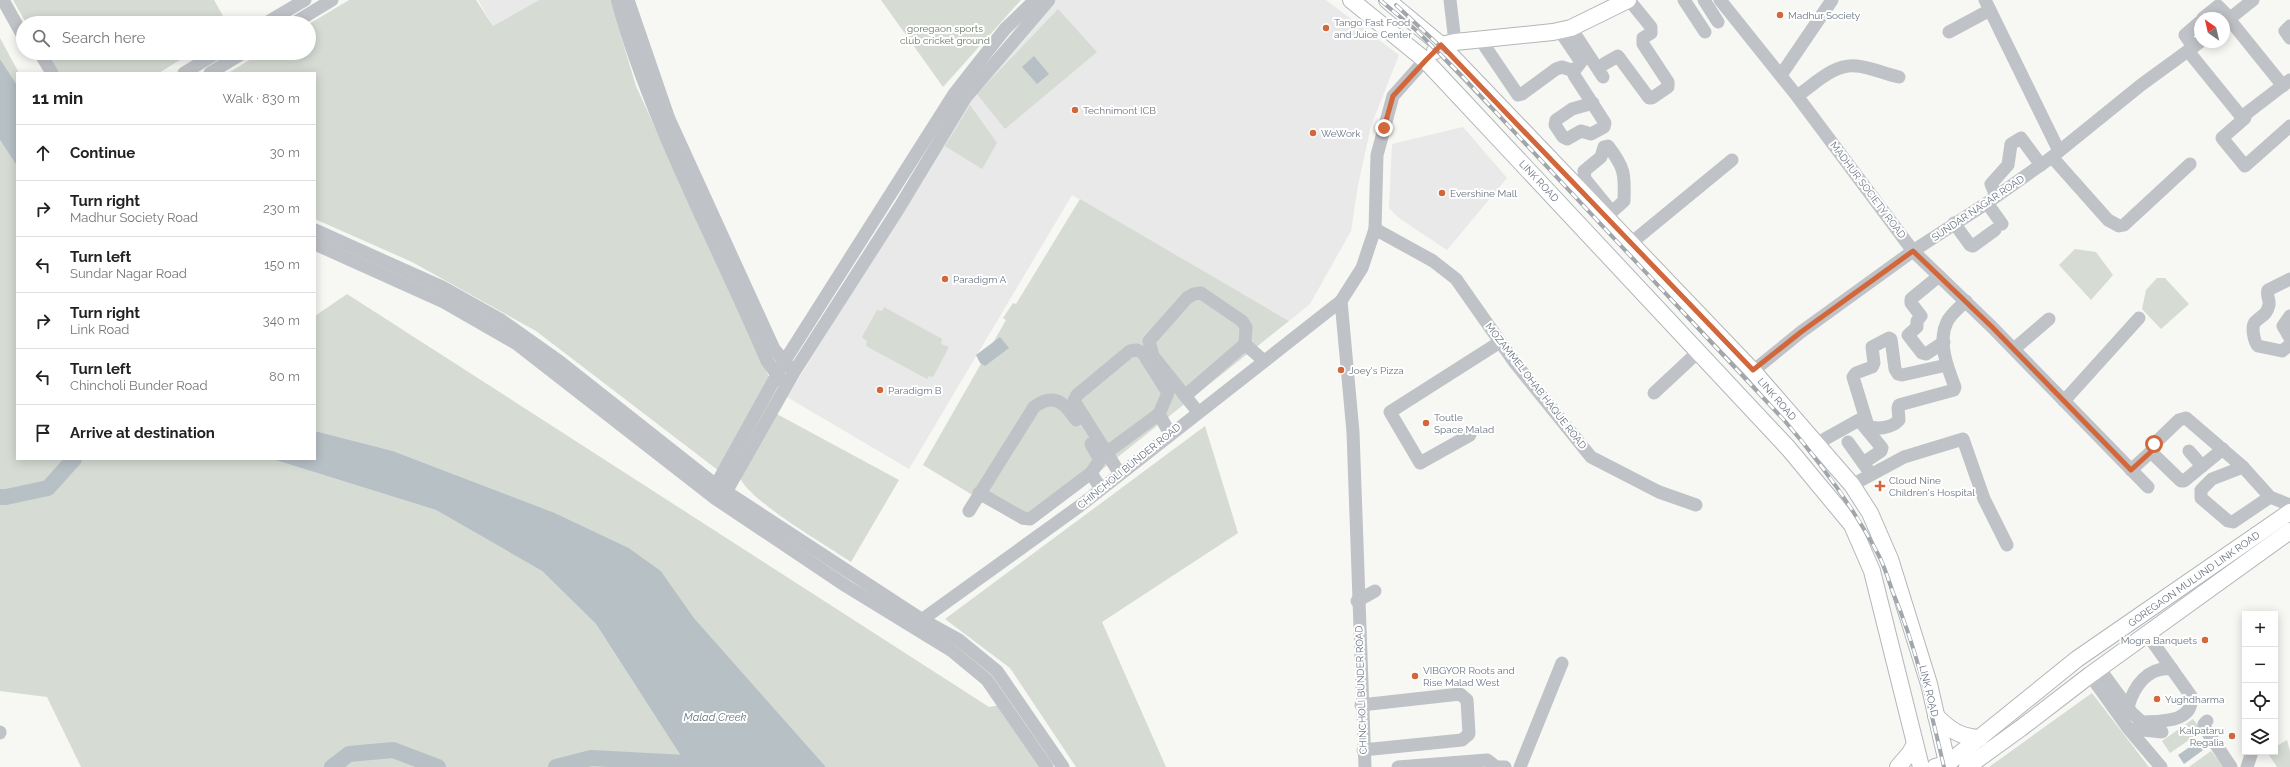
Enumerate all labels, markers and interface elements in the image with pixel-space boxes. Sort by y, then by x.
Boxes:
marker: Madhur Society [1775,10,1785,20]
place label: Madhur Society [1788,10,1861,21]
north arrow [2194,12,2230,48]
search box [16,16,316,60]
place label: Tango Fast Food and Juice Center [1334,17,1412,40]
park label: goregaon sports club cricket ground [900,23,990,46]
marker: Tango Fast Food and Juice Center [1321,23,1331,33]
icon: search [30,27,52,49]
text: Search here [62,29,145,47]
text: 11 min [32,88,83,108]
text: Walk · 830 m [223,91,300,106]
marker: Technimont ICB [1070,105,1080,115]
place label: Technimont ICB [1083,105,1156,116]
route end [1375,119,1393,137]
marker: WeWork [1308,128,1318,138]
place label: WeWork [1321,128,1361,139]
street label: MADHUR SOCIETY ROAD [1828,139,1908,241]
icon: ahead [32,142,54,164]
text: Continue [70,144,135,162]
text: 30 m [270,145,300,160]
street label: LINK ROAD [1517,158,1561,204]
street label: SUNDAR NAGAR ROAD [1930,173,2026,243]
marker: Evershine Mall [1437,188,1447,198]
place label: Evershine Mall [1450,188,1517,199]
text: Turn right [70,192,140,210]
icon: right [32,198,54,220]
text: 230 m [263,201,300,216]
text: Madhur Society Road [70,210,198,225]
text: Turn left [70,248,131,266]
icon: left [32,254,54,276]
text: 150 m [264,257,300,272]
text: Sundar Nagar Road [70,266,187,281]
marker: Paradigm A [940,274,950,284]
place label: Paradigm A [953,274,1007,285]
text: Turn right [70,304,140,322]
icon: right [32,310,54,332]
text: 340 m [263,313,300,328]
street label: MOZAMMEL OHAB HAQUE ROAD [1483,321,1589,451]
text: Link Road [70,322,129,337]
text: Turn left [70,360,131,378]
marker: Joey's Pizza [1336,365,1346,375]
place label: Joey's Pizza [1349,365,1404,376]
icon: left [32,366,54,388]
text: 80 m [269,369,300,384]
street label: LINK ROAD [1756,376,1798,422]
text: Chincholi Bunder Road [70,378,207,393]
marker: Paradigm B [875,385,885,395]
place label: Paradigm B [888,385,942,396]
place label: Toutle Space Malad [1434,412,1494,435]
marker: Toutle Space Malad [1421,418,1431,428]
street label: CHINCHOLI BUNDER ROAD [1075,421,1183,511]
icon: arrive [32,422,54,444]
text: Arrive at destination [70,424,215,442]
route start [2145,435,2163,453]
place label: Cloud Nine Children's Hospital [1889,475,1975,498]
marker: Cloud Nine Children's Hospital [1874,480,1886,492]
street label: GOREGAON MULUND LINK ROAD [2126,529,2262,629]
map controls [2242,611,2278,755]
button: + [2242,611,2278,647]
street label: CHINCHOLI BUNDER ROAD [1353,625,1369,755]
place label: Mogra Banquets [2121,635,2197,646]
marker: Mogra Banquets [2200,635,2210,645]
button: − [2242,647,2278,683]
street label: LINK ROAD [1917,664,1941,718]
place label: VIBGYOR Roots and Rise Malad West [1423,665,1515,688]
marker: VIBGYOR Roots and Rise Malad West [1410,671,1420,681]
button: locate [2242,683,2278,719]
marker: Yughdharma [2152,694,2162,704]
place label: Yughdharma [2165,694,2225,705]
water label: Malad Creek [684,711,747,724]
button: layers [2242,719,2278,755]
place label: Kalpataru Regalia [2180,725,2224,748]
marker: Kalpataru Regalia [2227,731,2237,741]

